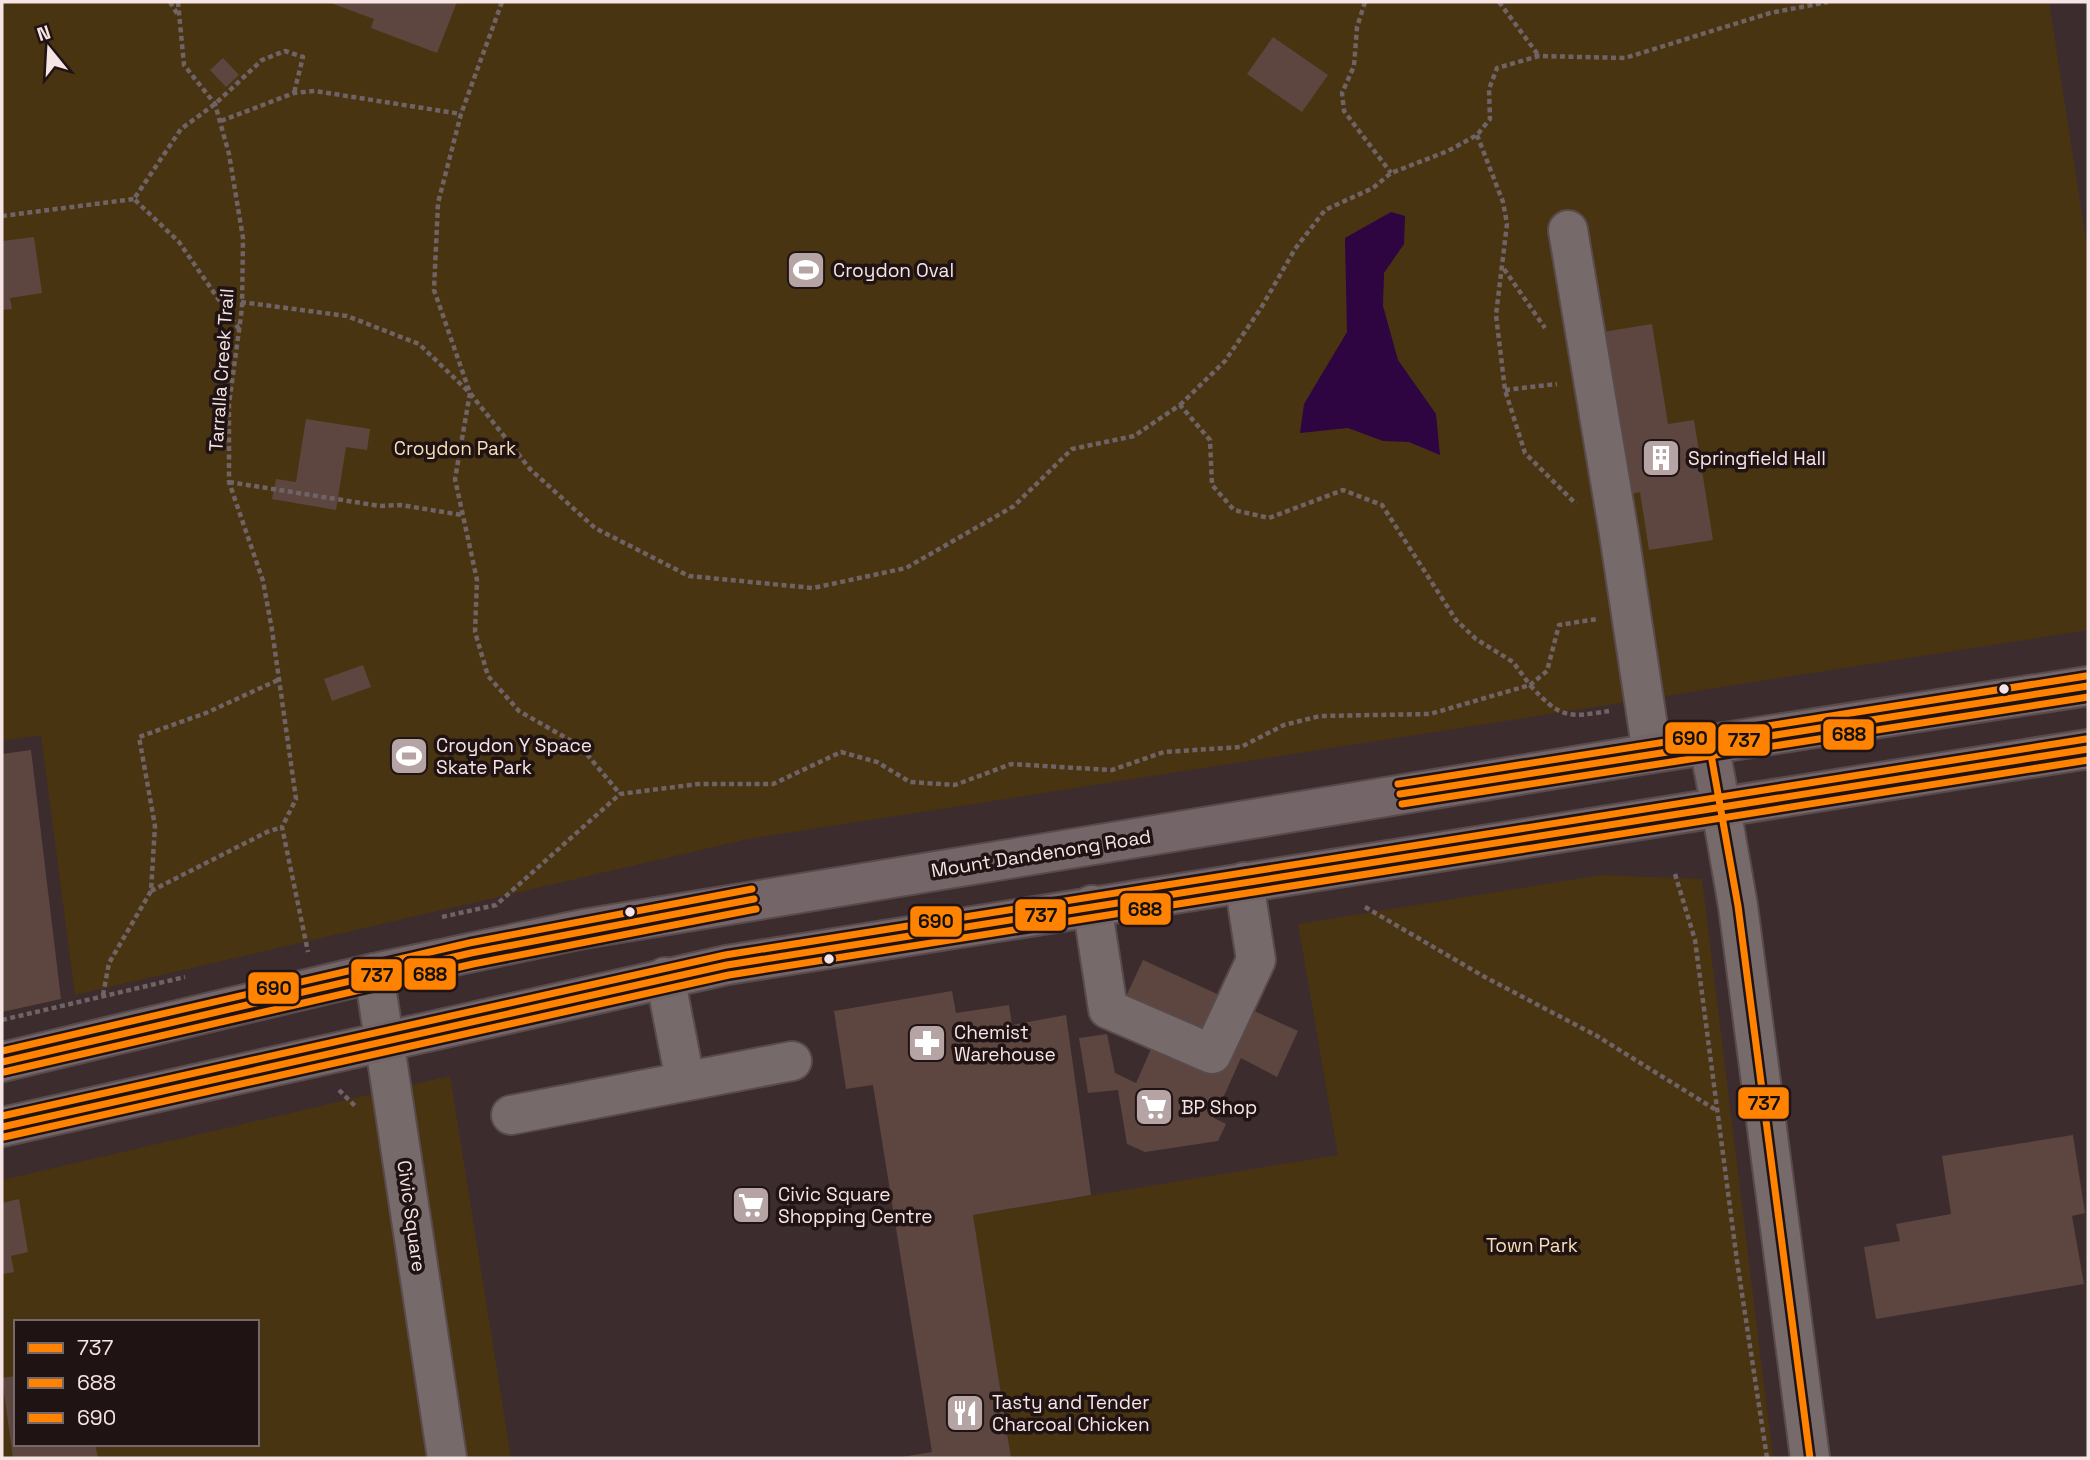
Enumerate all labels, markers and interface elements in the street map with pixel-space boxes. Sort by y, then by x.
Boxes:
north arrow [14,14,84,84]
text: N [34,19,54,47]
sports icon: Croydon Oval [785,249,827,291]
place label: Croydon Oval [833,258,954,283]
street label: Tarralla Creek Trail [203,288,240,452]
park label: Croydon Park [394,436,516,461]
building icon: Springfield Hall [1640,437,1682,479]
place label: Springfield Hall [1688,446,1826,471]
unlabelled marker [1997,682,2011,696]
line badge: 688 [1822,718,1875,751]
line badge: 690 [1664,721,1717,755]
text: 688 [1832,722,1866,747]
line badge: 737 [1717,723,1771,757]
text: 690 [1672,726,1708,751]
text: 737 [1728,728,1761,753]
place label: Croydon Y Space Skate Park [436,733,592,780]
sports icon: Croydon Y Space Skate Park [388,735,430,777]
street label: Mount Dandenong Road [929,824,1153,883]
line badge: 688 [1119,892,1172,926]
text: 688 [1128,897,1162,922]
line badge: 737 [1014,898,1067,932]
text: 737 [1025,903,1058,928]
unlabelled marker [623,905,637,919]
line badge: 690 [909,905,963,938]
text: 690 [918,909,954,934]
unlabelled marker [822,952,836,966]
line badge: 688 [403,957,457,991]
line badge: 737 [350,958,403,992]
text: 688 [413,962,447,987]
text: 737 [361,963,394,988]
line badge: 690 [247,971,300,1005]
text: 690 [256,976,292,1001]
place label: Chemist Warehouse [954,1020,1056,1067]
pharmacy icon: Chemist Warehouse [906,1022,948,1064]
supermarket icon: BP Shop [1133,1086,1175,1128]
line badge: 737 [1737,1086,1790,1120]
text: 737 [1748,1091,1781,1116]
place label: BP Shop [1181,1095,1257,1120]
street label: Civic Square [391,1159,432,1274]
place label: Civic Square Shopping Centre [778,1182,933,1229]
supermarket icon: Civic Square Shopping Centre [730,1184,772,1226]
park label: Town Park [1486,1233,1578,1258]
legend [14,1320,259,1446]
text: 737 [77,1334,114,1361]
text: 688 [77,1369,116,1396]
place label: Tasty and Tender Charcoal Chicken [992,1390,1150,1437]
restaurant icon: Tasty and Tender Charcoal Chicken [944,1392,986,1434]
text: 690 [77,1404,116,1431]

